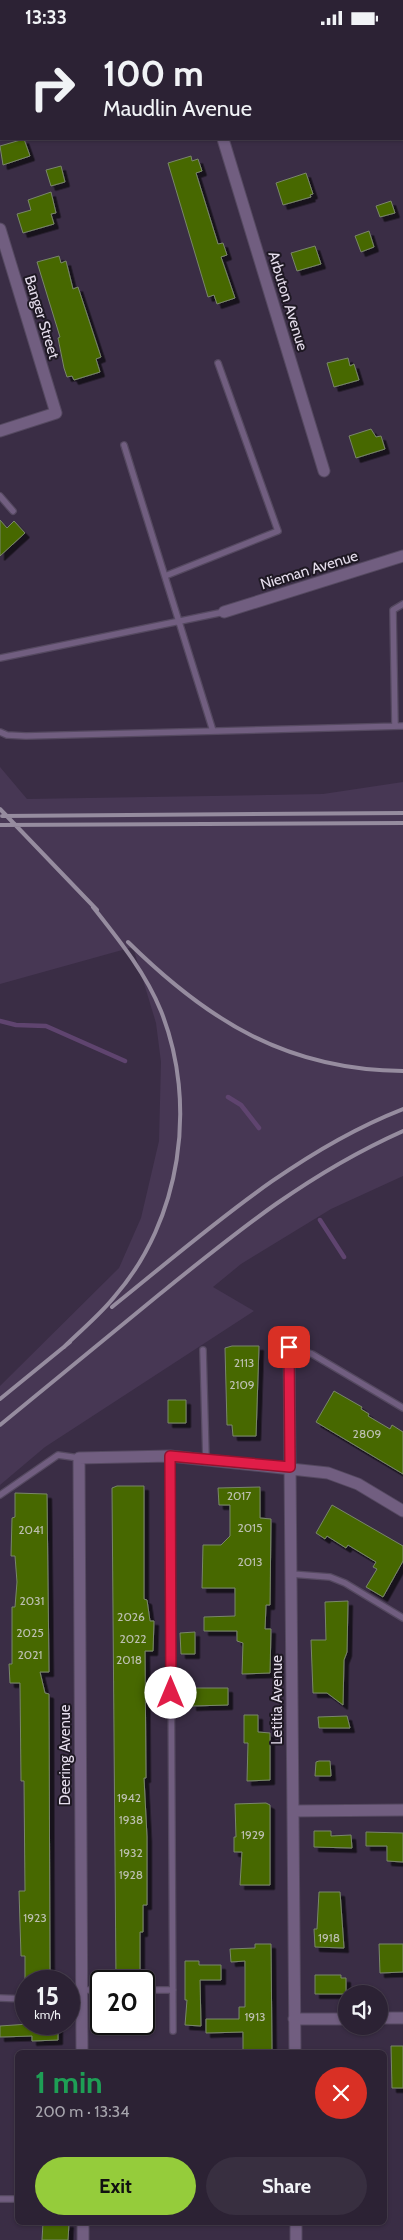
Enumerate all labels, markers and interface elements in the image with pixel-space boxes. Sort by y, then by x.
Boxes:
text: 13:33 [25,6,67,29]
text: 100 m [103,52,204,95]
icon: right [20,55,85,120]
text: Maudlin Avenue [103,95,252,122]
street label: Arbuton Avenue [264,249,312,353]
street label: Banger Street [21,273,63,361]
street label: Nieman Avenue [258,547,360,593]
pin [268,1326,310,1368]
icon: arrive [275,1333,303,1361]
house number: 2113 [234,1355,254,1370]
house number: 2109 [229,1377,255,1392]
house number: 2809 [353,1426,382,1441]
house number: 2017 [227,1488,251,1503]
house number: 2015 [237,1520,263,1535]
house number: 2041 [18,1522,44,1537]
house number: 2013 [237,1554,263,1569]
house number: 2031 [19,1593,45,1608]
house number: 2026 [117,1609,145,1624]
house number: 2025 [16,1625,44,1640]
house number: 2022 [119,1631,147,1646]
house number: 2021 [18,1647,42,1662]
house number: 2018 [116,1652,142,1667]
street label: Letitia Avenue [268,1655,286,1745]
position arrow [144,1666,196,1718]
street label: Deering Avenue [56,1704,74,1805]
house number: 1942 [117,1790,141,1805]
house number: 1938 [119,1812,143,1827]
house number: 1929 [241,1827,265,1842]
house number: 1932 [119,1845,143,1860]
house number: 1928 [119,1867,143,1882]
house number: 1923 [23,1910,47,1925]
house number: 1918 [318,1930,340,1945]
speed limit sign: 20 [90,1970,155,2035]
text: 15 [36,1981,59,2011]
map controls [338,1985,388,2035]
button: sound [338,1985,388,2035]
text: km/h [34,2007,61,2022]
house number: 1913 [244,2009,266,2024]
text: 1 min [35,2064,103,2101]
button: close [315,2067,367,2119]
text: 200 m · 13:34 [35,2102,129,2121]
button: Exit [35,2157,196,2215]
button: Share [206,2157,367,2215]

